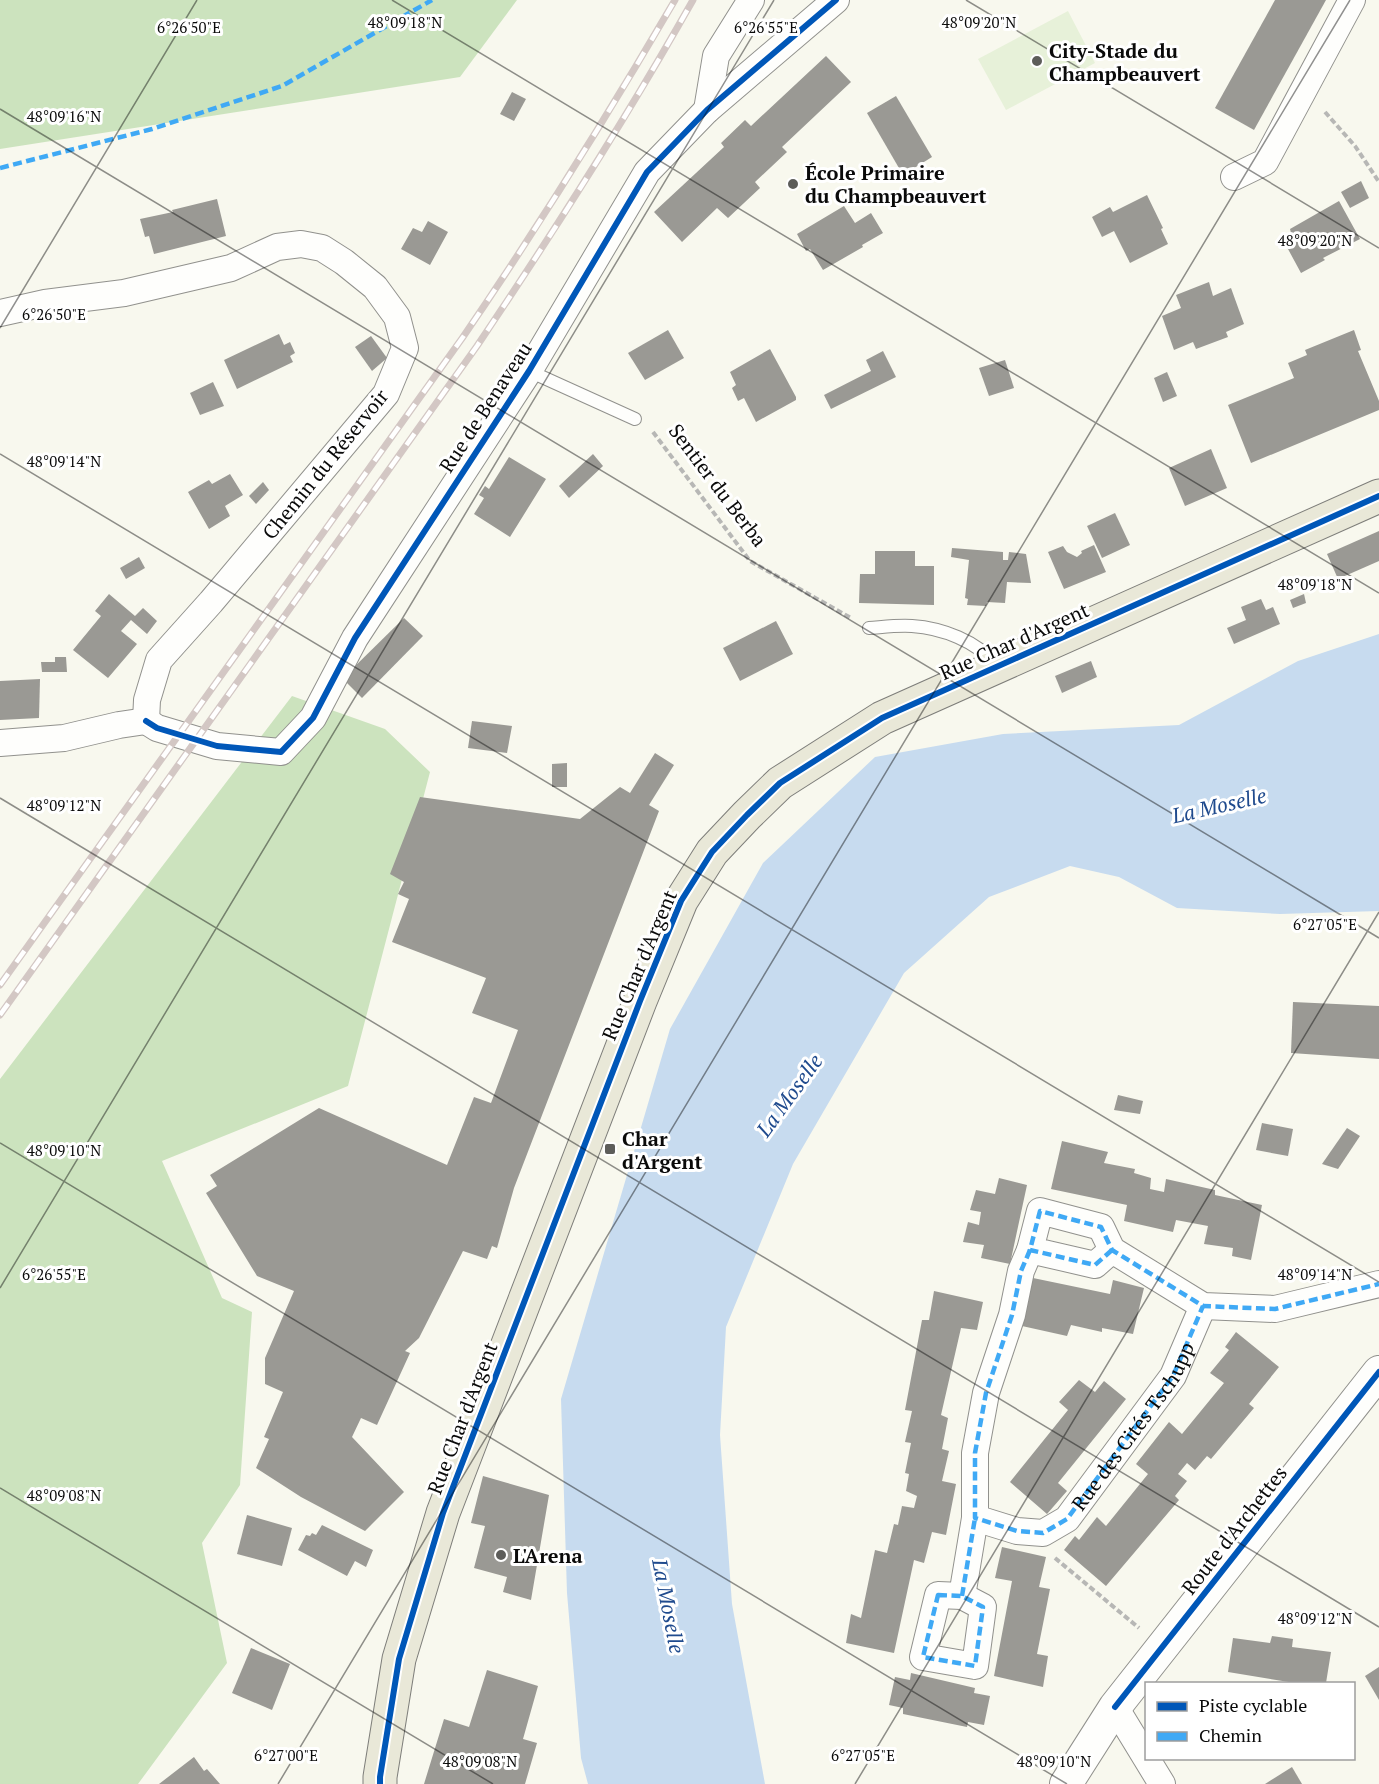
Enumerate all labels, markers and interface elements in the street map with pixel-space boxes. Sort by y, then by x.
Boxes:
text: 48°09'18"N [368,12,442,32]
text: 48°09'20"N [942,12,1016,32]
text: 6°26'50"E [157,17,221,37]
text: 6°26'55"E [734,17,798,37]
place label: City-Stade du Champbeauvert [1049,37,1201,87]
marker: City-Stade du Champbeauvert [1030,54,1044,68]
text: 48°09'16"N [27,106,101,126]
place label: École Primaire du Champbeauvert [805,159,986,209]
marker: École Primaire du Champbeauvert [786,177,800,191]
text: 48°09'20"N [1278,230,1352,250]
text: 6°26'50"E [22,304,86,324]
street label: Rue de Benaveau [433,336,537,478]
street label: Chemin du Réservoir [256,383,394,545]
street label: Sentier du Berba [663,418,773,552]
text: 48°09'14"N [27,451,101,471]
text: 48°09'18"N [1278,574,1352,594]
street label: Rue Char d'Argent [935,596,1093,686]
water label: La Moselle [1168,780,1269,830]
text: 48°09'12"N [27,795,101,815]
street label: Rue Char d'Argent [595,885,683,1044]
text: 6°27'05"E [1293,914,1357,934]
water label: La Moselle [749,1048,829,1143]
place label: Char d'Argent [622,1125,702,1175]
text: 48°09'10"N [27,1140,101,1160]
marker: Char d'Argent [603,1142,617,1156]
text: 6°26'55"E [22,1264,86,1284]
text: 48°09'14"N [1278,1264,1352,1284]
street label: Rue Char d'Argent [421,1338,504,1498]
street label: Rue des Cités Tschupp [1065,1338,1200,1515]
street label: Route d'Archettes [1175,1460,1293,1600]
text: 48°09'08"N [27,1485,101,1505]
place label: L'Arena [513,1542,583,1569]
marker: L'Arena [494,1548,508,1562]
water label: La Moselle [646,1555,692,1656]
text: 48°09'12"N [1278,1608,1352,1628]
legend [1145,1682,1355,1760]
text: Piste cyclable [1199,1693,1307,1717]
text: Chemin [1199,1723,1262,1747]
text: 6°27'00"E [254,1745,318,1765]
text: 6°27'05"E [831,1745,895,1765]
text: 48°09'08"N [443,1751,517,1771]
text: 48°09'10"N [1017,1751,1091,1771]

